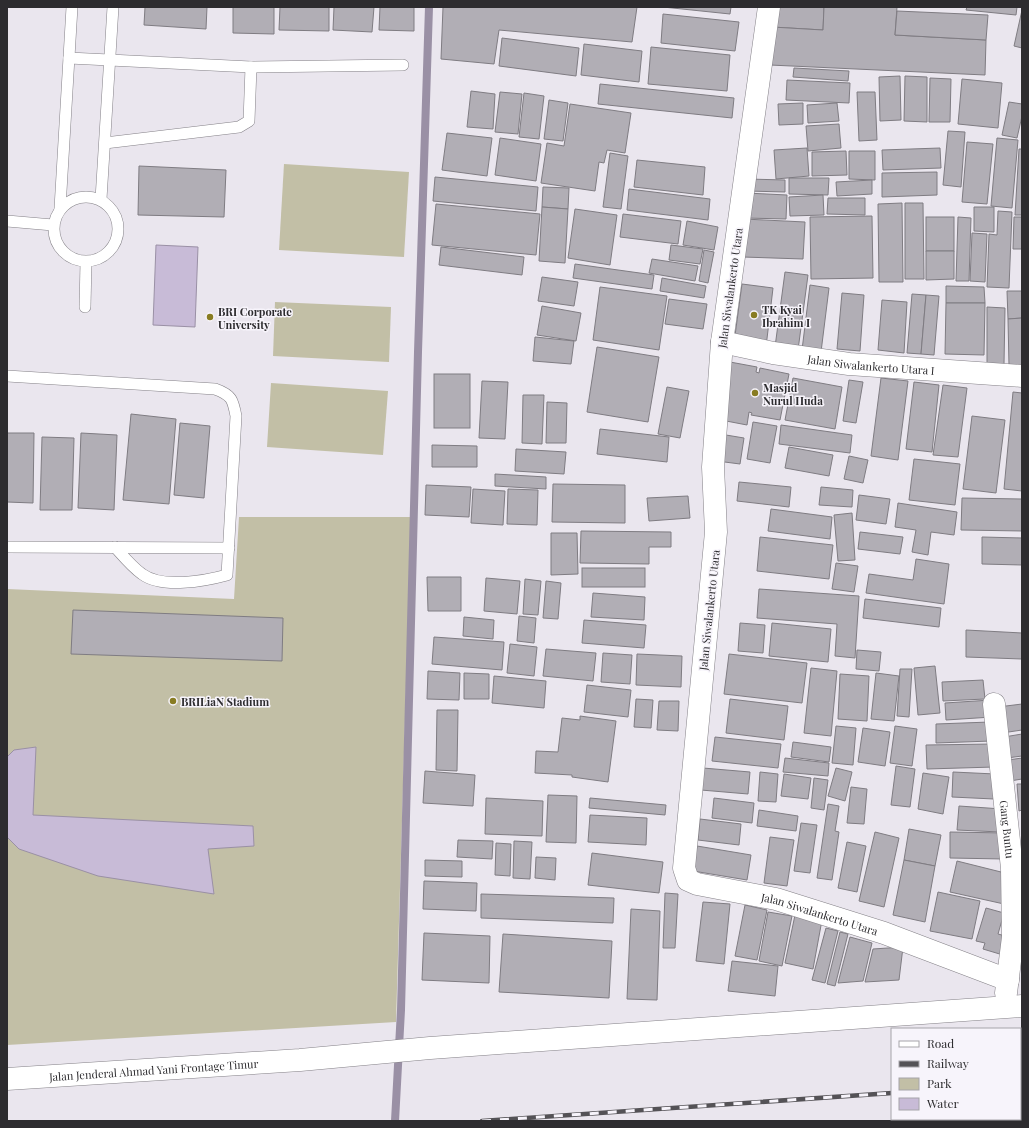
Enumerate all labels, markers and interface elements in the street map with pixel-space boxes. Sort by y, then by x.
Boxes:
street label: Jalan Siwalankerto Utara [714,226,746,350]
place label: TK Kyai Ibrahim I [762,302,810,330]
place label: BRI Corporate University [218,304,292,332]
marker: TK Kyai Ibrahim I [749,310,759,320]
marker: BRI Corporate University [205,312,215,322]
street label: Jalan Siwalankerto Utara I [806,350,935,377]
place label: Masjid Nurul Huda [763,380,823,408]
marker: Masjid Nurul Huda [750,388,760,398]
street label: Jalan Siwalankerto Utara [695,548,723,672]
place label: BRILiaN Stadium [181,694,269,709]
marker: BRILiaN Stadium [168,696,178,706]
street label: Gang Buntu [997,799,1018,860]
street label: Jalan Siwalankerto Utara [759,889,880,938]
legend [891,1028,1021,1120]
text: Road [927,1035,954,1051]
street label: Jalan Jenderal Ahmad Yani Frontage Timur [48,1055,259,1084]
text: Railway [927,1055,969,1071]
text: Park [927,1075,952,1091]
text: Water [926,1095,960,1111]

